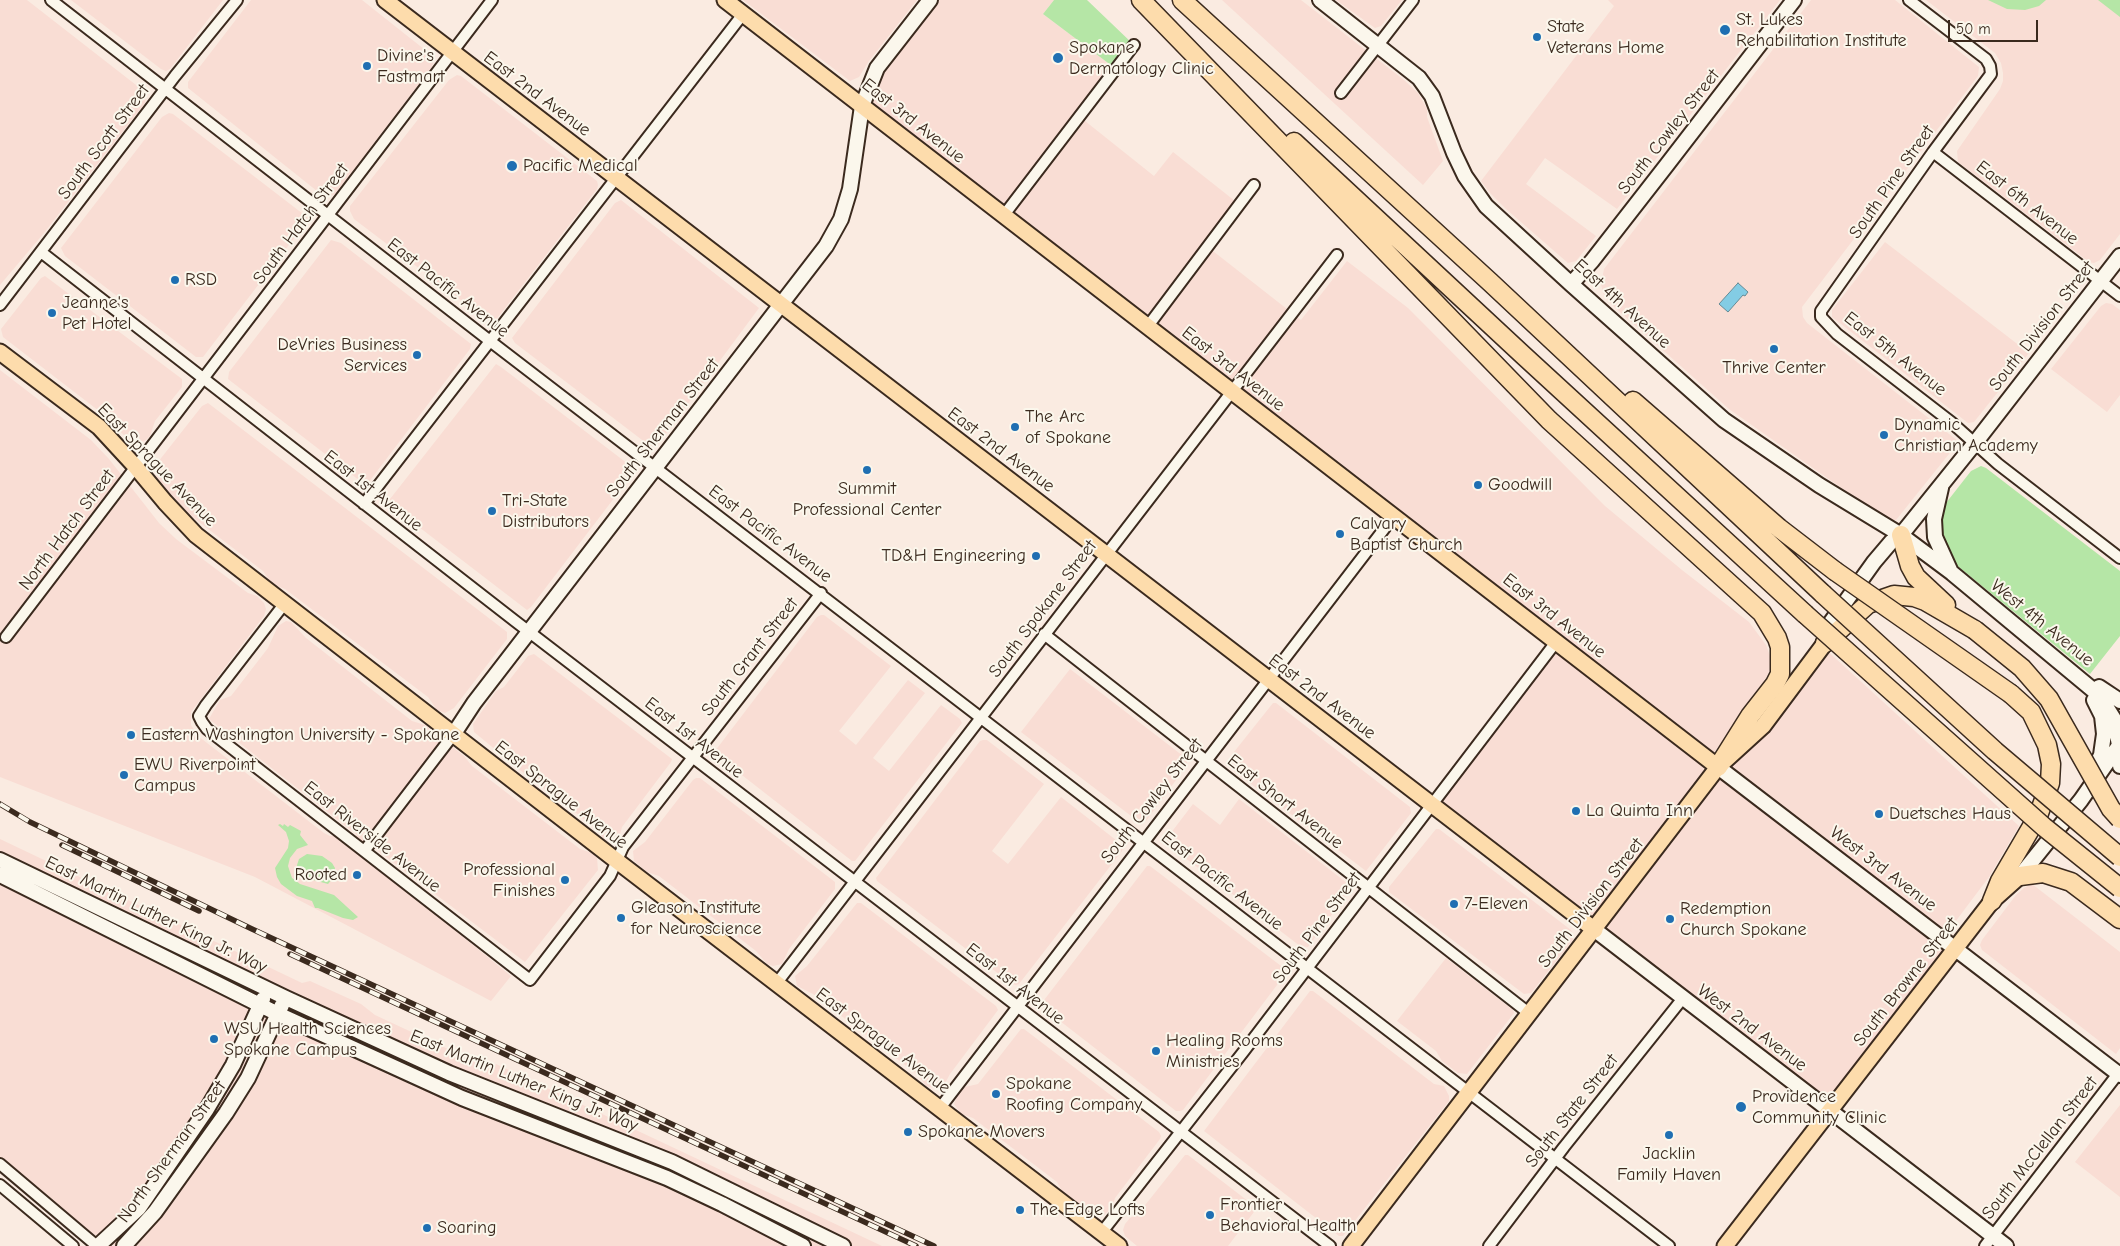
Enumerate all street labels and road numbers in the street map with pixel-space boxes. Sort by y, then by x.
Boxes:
street label: East 2nd Avenue [479,47,595,141]
street label: South Cowley Street [1613,65,1725,199]
street label: East 3rd Avenue [857,74,969,168]
street label: South Scott Street [54,80,154,204]
street label: South Pine Street [1845,121,1939,243]
street label: East 6th Avenue [1971,156,2083,250]
street label: South Hatch Street [249,159,353,289]
street label: East Pacific Avenue [383,234,513,342]
street label: East 4th Avenue [1569,255,1675,353]
street label: South Division Street [1985,257,2099,395]
street label: East 5th Avenue [1839,307,1951,401]
street label: East 3rd Avenue [1177,322,1289,416]
street label: South Sherman Street [602,354,724,502]
street label: East Sprague Avenue [93,399,221,531]
street label: East 2nd Avenue [943,403,1059,497]
street label: East 1st Avenue [319,446,427,536]
street label: North Hatch Street [15,465,119,595]
street label: East Pacific Avenue [704,481,836,587]
street label: South Spokane Street [984,536,1102,682]
street label: East 3rd Avenue [1498,569,1610,663]
street label: West 4th Avenue [1986,575,2098,671]
street label: South Grant Street [697,593,803,721]
street label: East 2nd Avenue [1264,650,1380,744]
street label: East 1st Avenue [640,693,748,783]
street label: South Cowley Street [1096,734,1208,868]
street label: East Sprague Avenue [490,736,632,854]
street label: East Short Avenue [1223,750,1347,854]
street label: East Riverside Avenue [299,777,445,897]
street label: West 3rd Avenue [1825,822,1941,916]
street label: East Pacific Avenue [1157,827,1287,935]
street label: South Division Street [1534,834,1648,972]
street label: East Martin Luther King Jr. Way [42,852,270,978]
street label: South Pine Street [1268,868,1366,988]
street label: South Browne Street [1849,913,1963,1051]
street label: East 1st Avenue [961,939,1069,1029]
street label: West 2nd Avenue [1693,980,1811,1076]
street label: East Sprague Avenue [811,983,955,1099]
street label: East Martin Luther King Jr. Way [407,1025,641,1137]
street label: South State Street [1521,1050,1623,1172]
street label: South McClellan Street [1977,1072,2103,1224]
street label: North Sherman Street [113,1077,231,1227]

